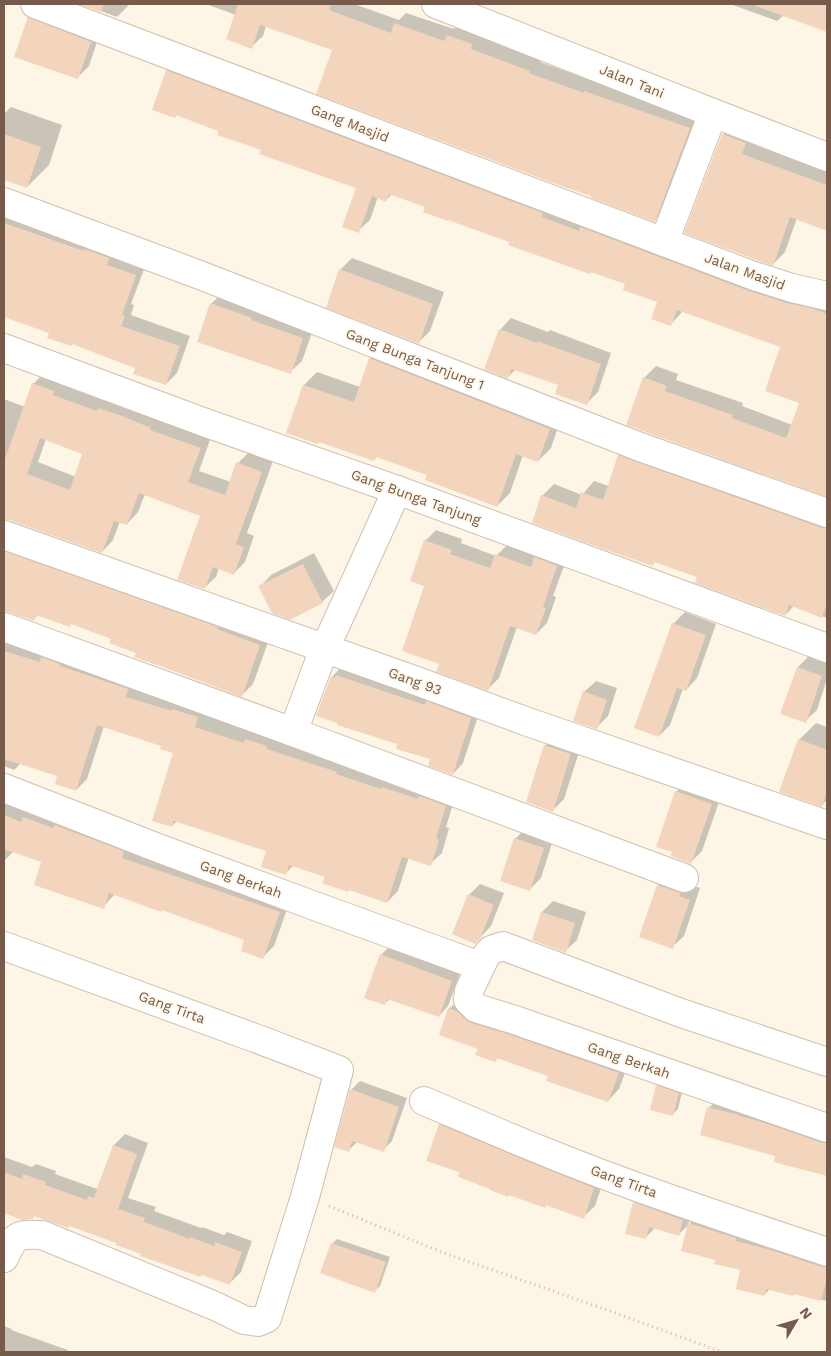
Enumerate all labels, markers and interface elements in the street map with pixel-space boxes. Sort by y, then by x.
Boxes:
street label: Jalan Tani [597,61,667,101]
street label: Gang Masjid [309,101,391,145]
street label: Jalan Masjid [702,249,788,293]
street label: Gang Bunga Tanjung 1 [344,325,486,393]
street label: Gang Bunga Tanjung [349,466,484,528]
street label: Gang 93 [386,664,444,698]
street label: Gang Berkah [198,857,284,901]
street label: Gang Tirta [137,988,208,1026]
street label: Gang Berkah [586,1038,672,1082]
street label: Gang Tirta [589,1162,660,1200]
north arrow [771,1296,821,1346]
text: N [797,1304,816,1322]

